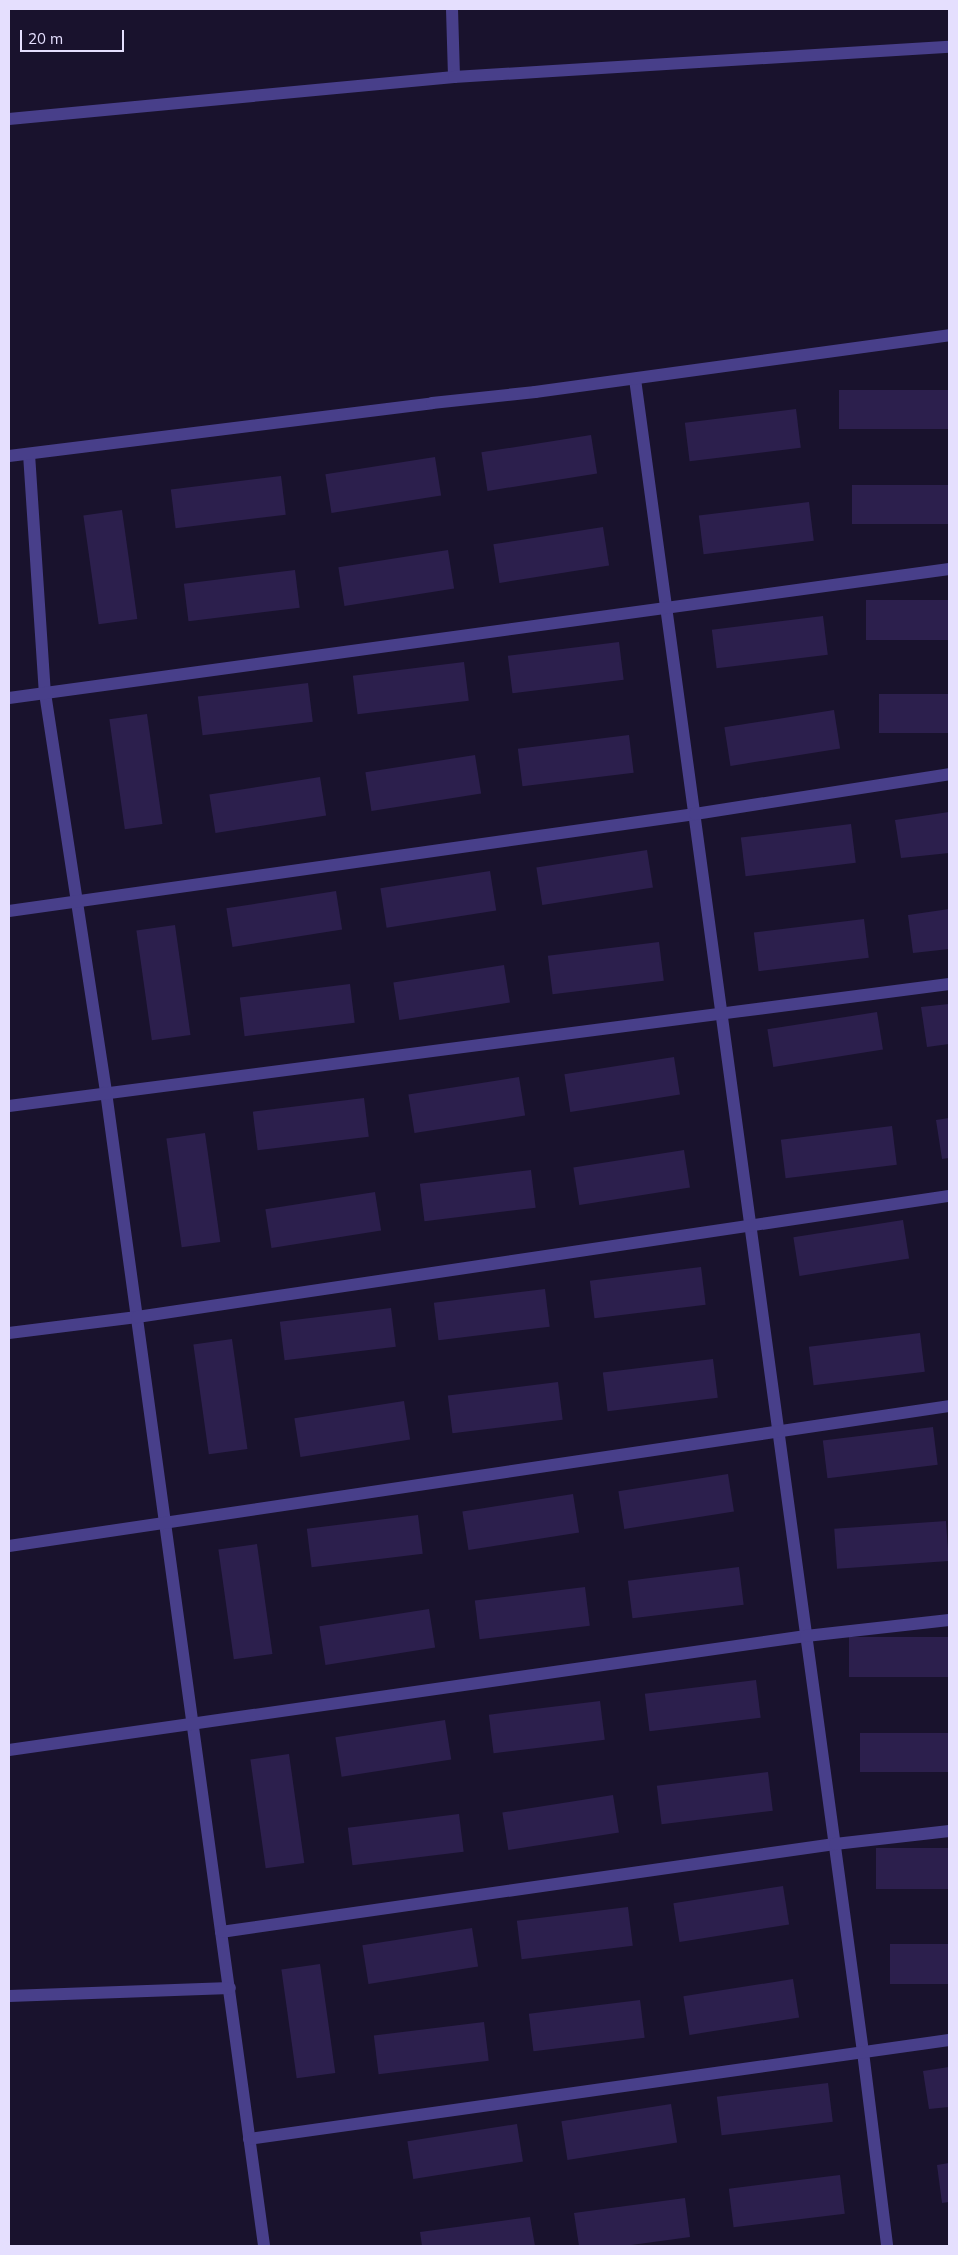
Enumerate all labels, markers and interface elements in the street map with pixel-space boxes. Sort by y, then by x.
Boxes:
scale bar [22,20,126,52]
text: 20 m [28,29,63,48]

